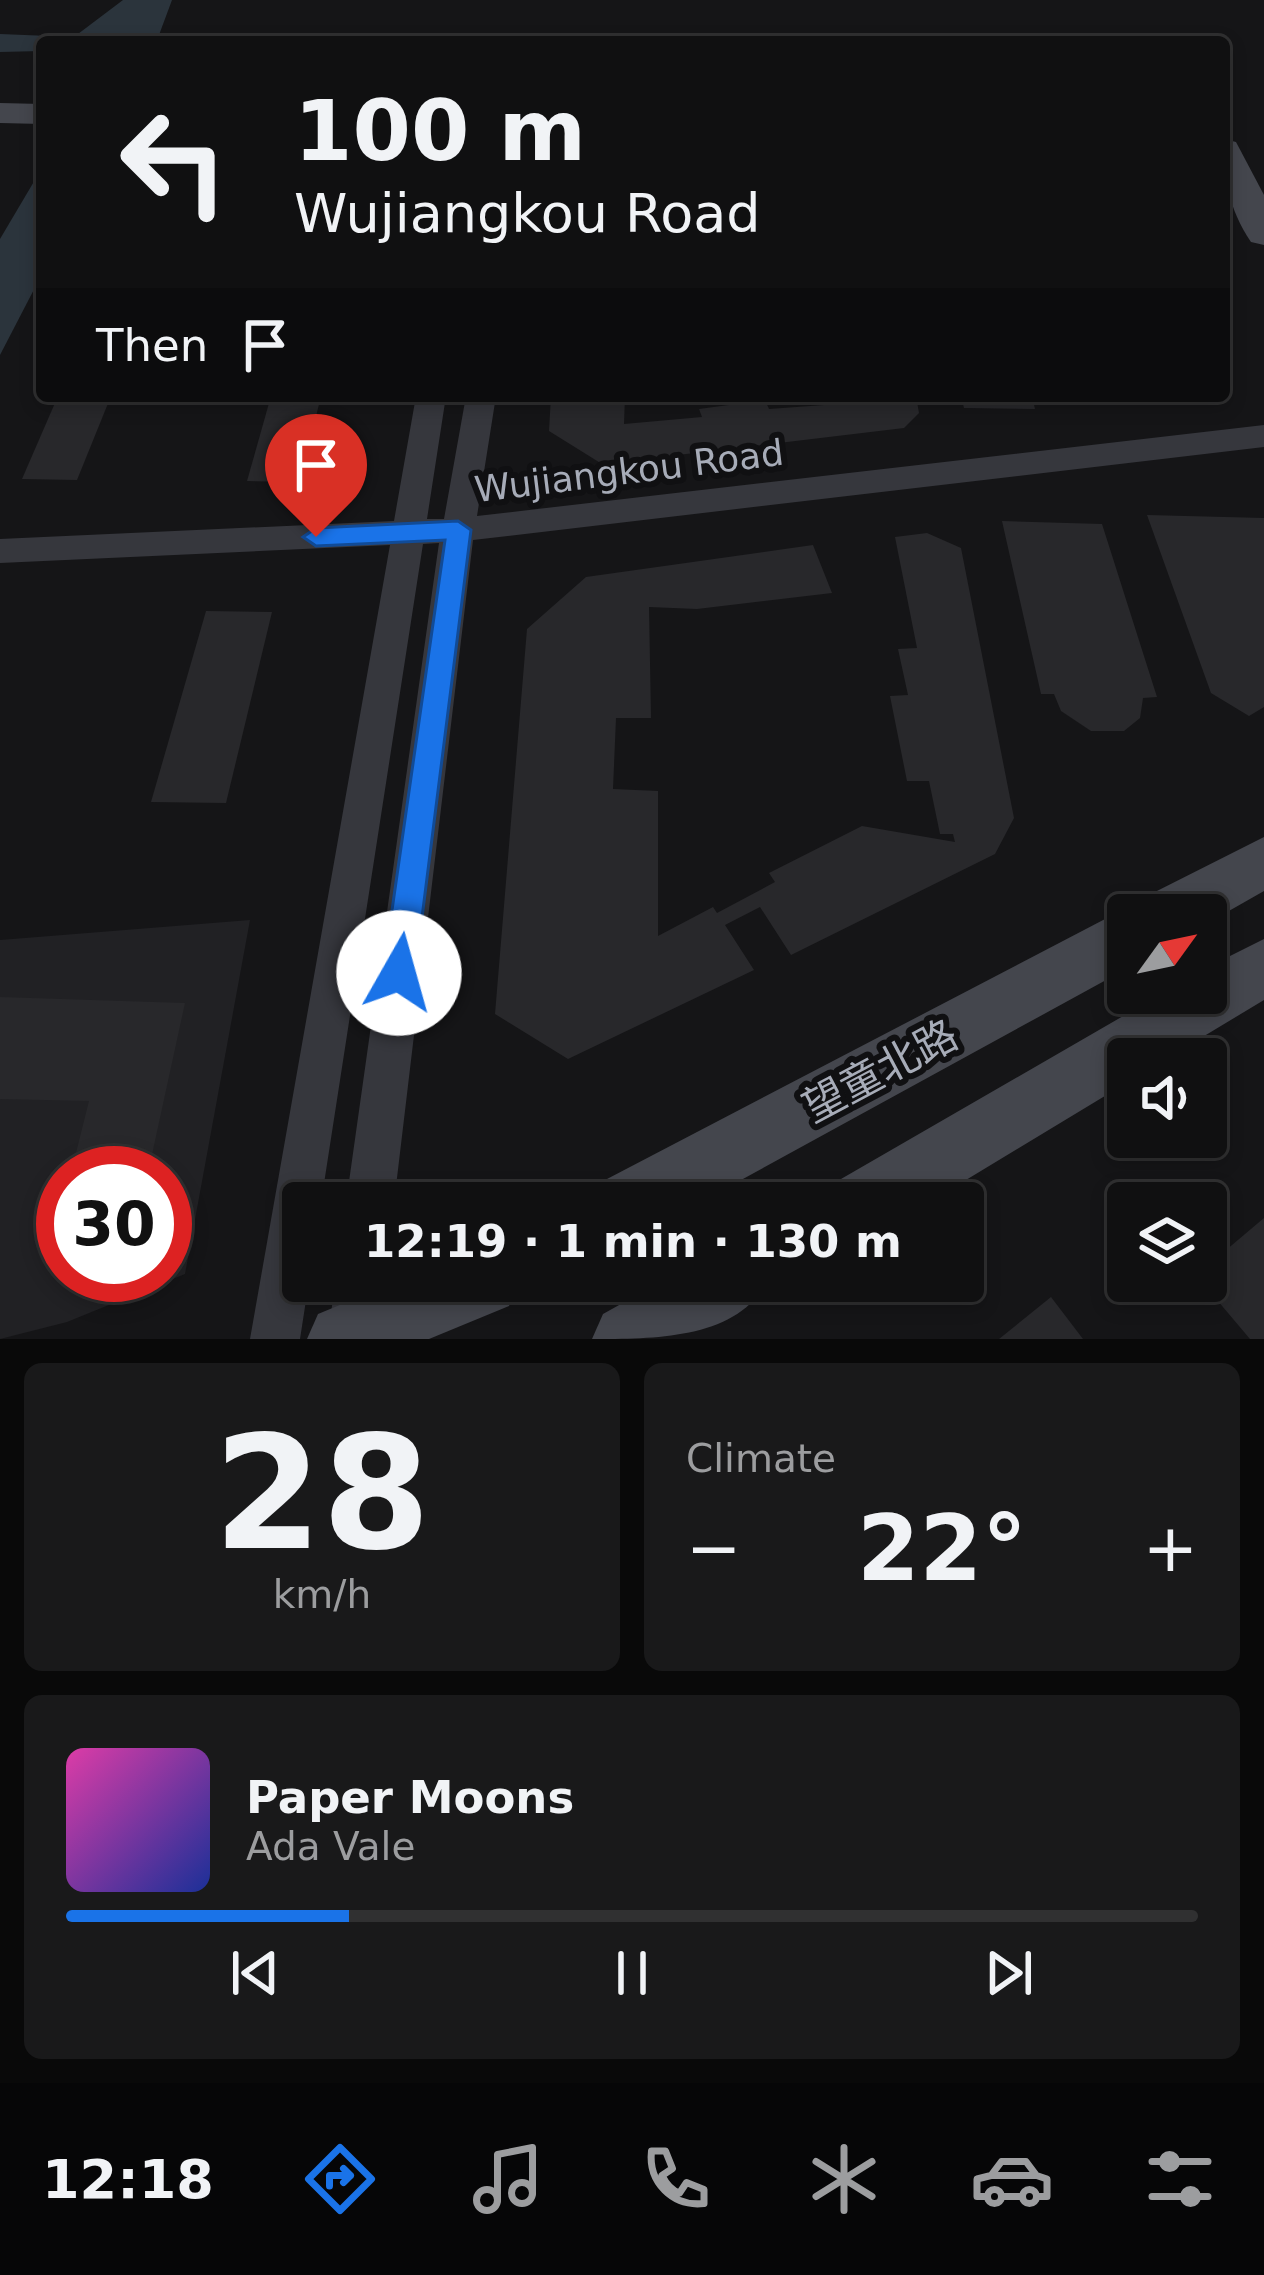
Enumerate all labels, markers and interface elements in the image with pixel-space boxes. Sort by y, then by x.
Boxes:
text: 100 m [294,82,586,180]
icon: left [96,84,252,240]
text: Wujiangkou Road [294,182,761,245]
icon: arrive [232,312,298,378]
text: Then [96,319,208,372]
pin [265,414,367,537]
icon: arrive [283,432,349,498]
street label: Wujiangkou Road [472,432,786,510]
north arrow [1107,894,1227,1014]
map controls [1107,894,1227,1302]
position arrow [336,910,462,1036]
street label: 望童北路 [794,1010,966,1132]
button: sound [1107,1038,1227,1158]
speed limit sign: 30 [36,1146,192,1302]
button: layers [1107,1182,1227,1302]
text: 12:19 · 1 min · 130 m [364,1215,902,1268]
text: 28 [213,1403,431,1585]
text: Climate [686,1436,836,1481]
text: 22° [857,1496,1027,1601]
text: − [686,1510,741,1587]
text: + [1143,1510,1198,1587]
text: km/h [273,1572,371,1617]
text: Paper Moons [246,1771,574,1824]
text: Ada Vale [246,1824,415,1869]
icon: previous [222,1940,288,2006]
icon: pause [599,1940,665,2006]
icon: next [976,1940,1042,2006]
icon: directions [298,2137,382,2221]
icon: music [466,2137,550,2221]
icon: phone [634,2137,718,2221]
icon: climate [802,2137,886,2221]
icon: car [970,2137,1054,2221]
icon: filters [1138,2137,1222,2221]
text: 12:18 [42,2148,214,2211]

